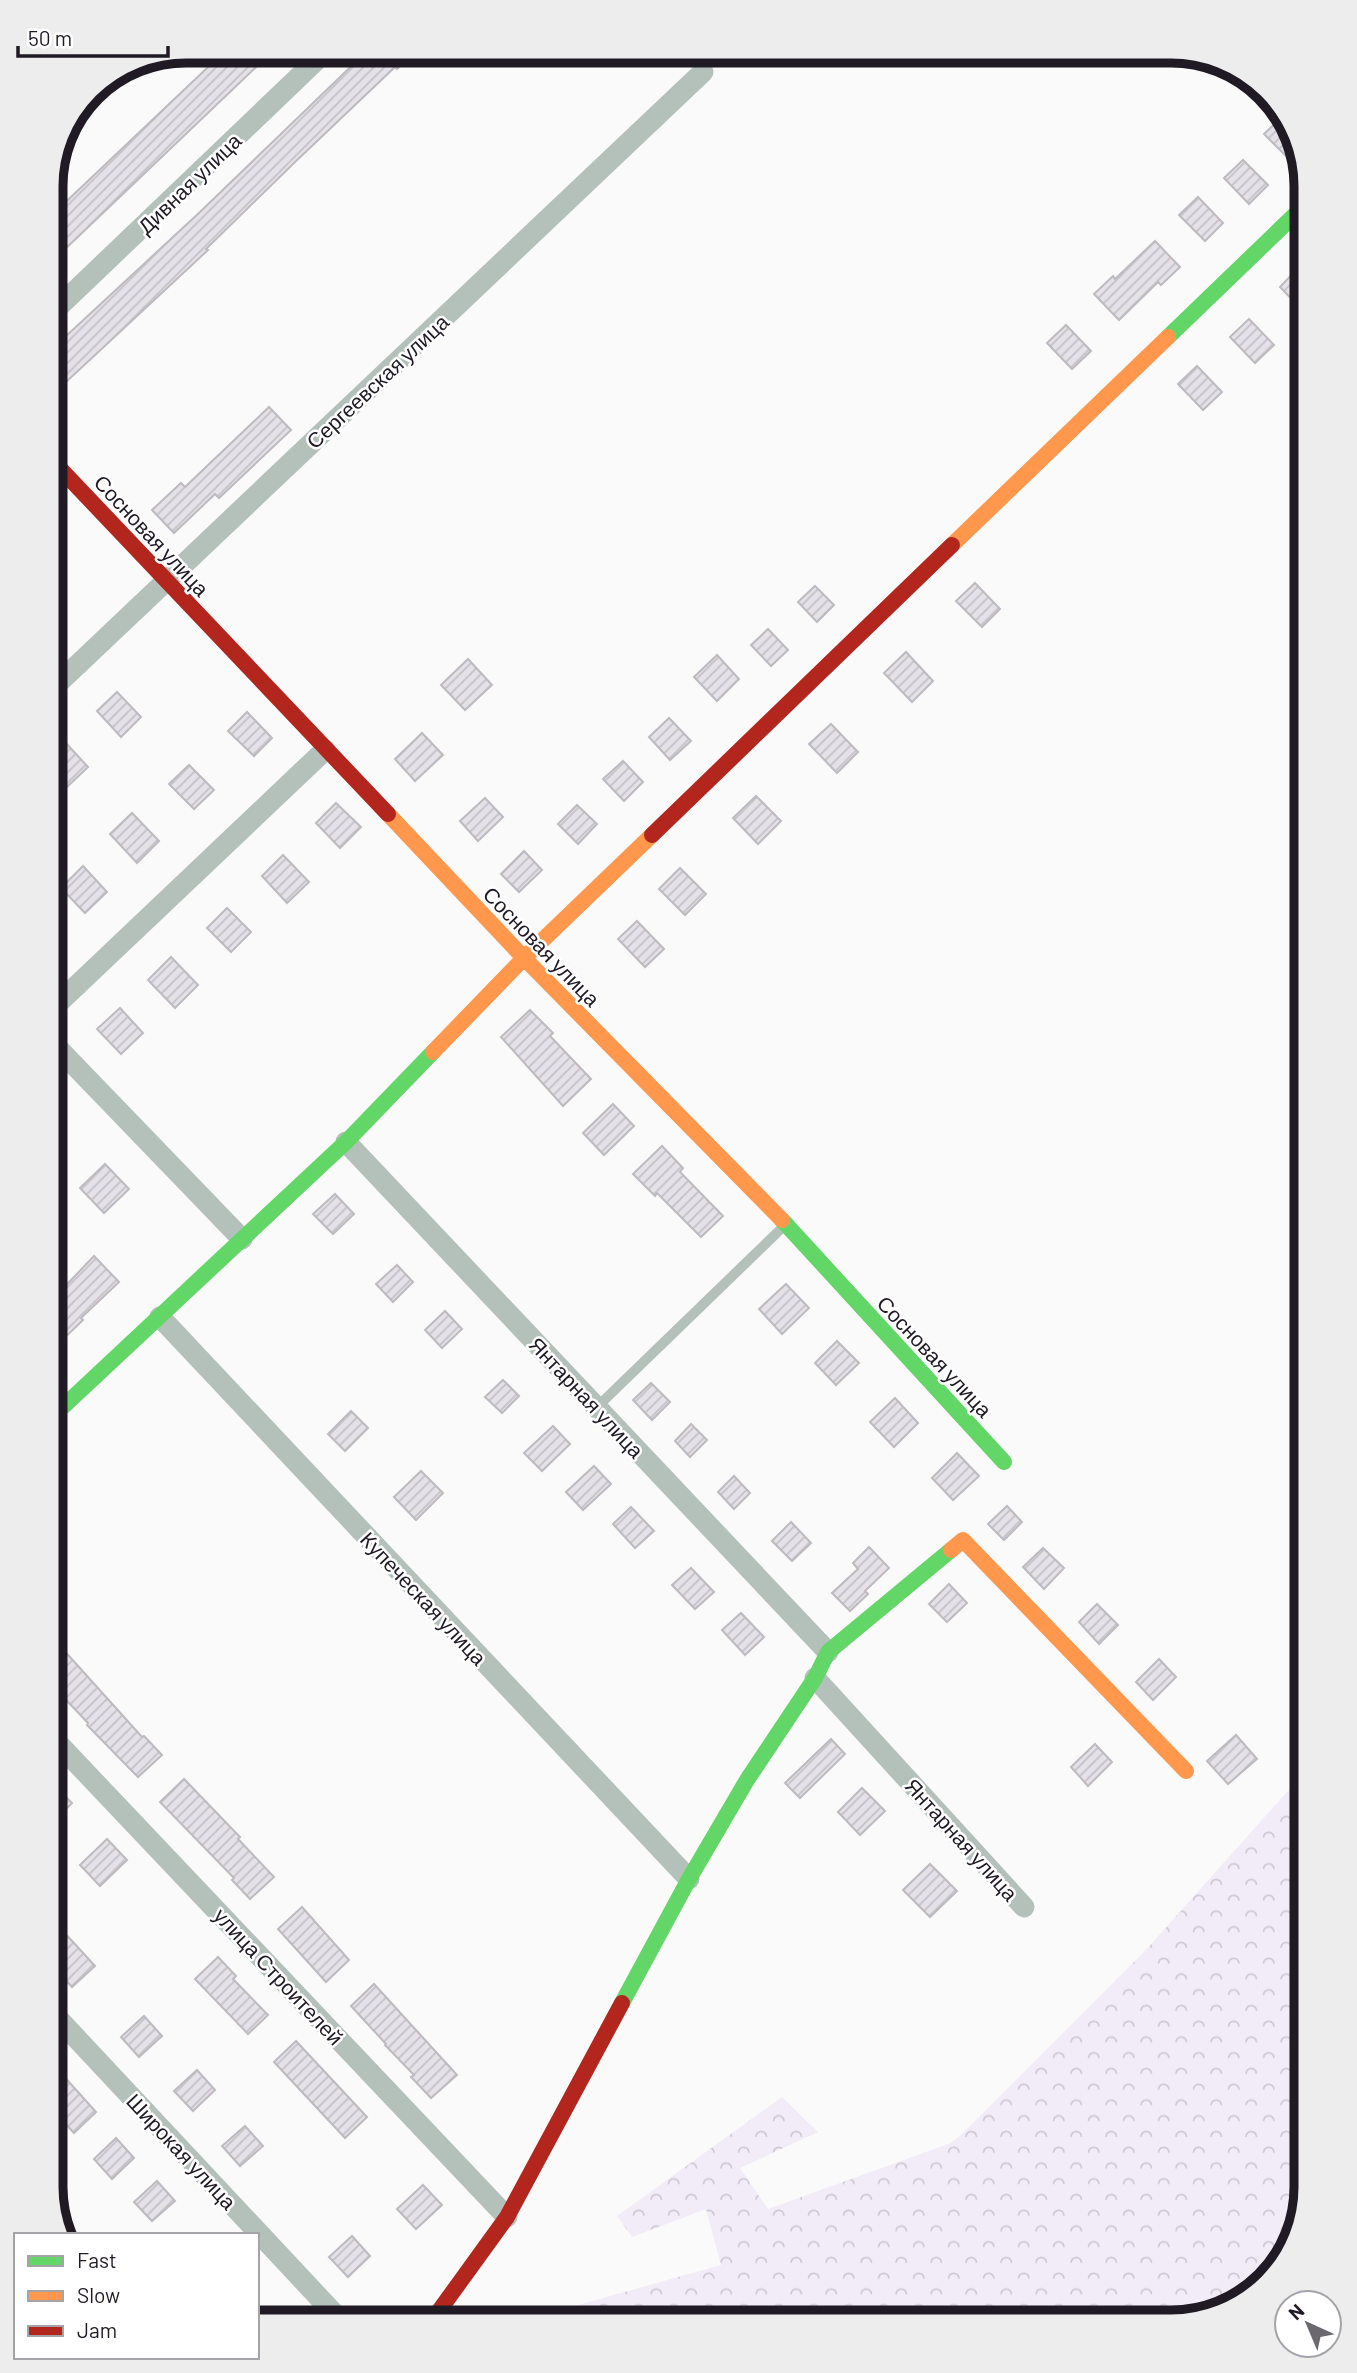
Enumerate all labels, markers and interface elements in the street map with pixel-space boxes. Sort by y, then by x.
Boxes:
scale bar [18,14,168,58]
text: 50 m [28,25,72,50]
street label: Дивная улица [132,127,246,238]
street label: Сергеевская улица [301,309,453,453]
street label: Сосновая улица [89,469,215,601]
street label: Сосновая улица [479,881,606,1011]
street label: Сосновая улица [872,1290,998,1422]
street label: Янтарная улица [525,1331,650,1463]
street label: Купеческая улица [356,1526,492,1670]
street label: Янтарная улица [900,1773,1024,1906]
street label: улица Строителей [209,1902,349,2050]
street label: Широкая улица [122,2088,242,2214]
legend [14,2233,259,2359]
text: Fast [77,2247,117,2272]
text: Slow [77,2282,120,2307]
north arrow [1273,2289,1343,2359]
text: N [1283,2299,1308,2324]
text: Jam [77,2317,117,2342]

